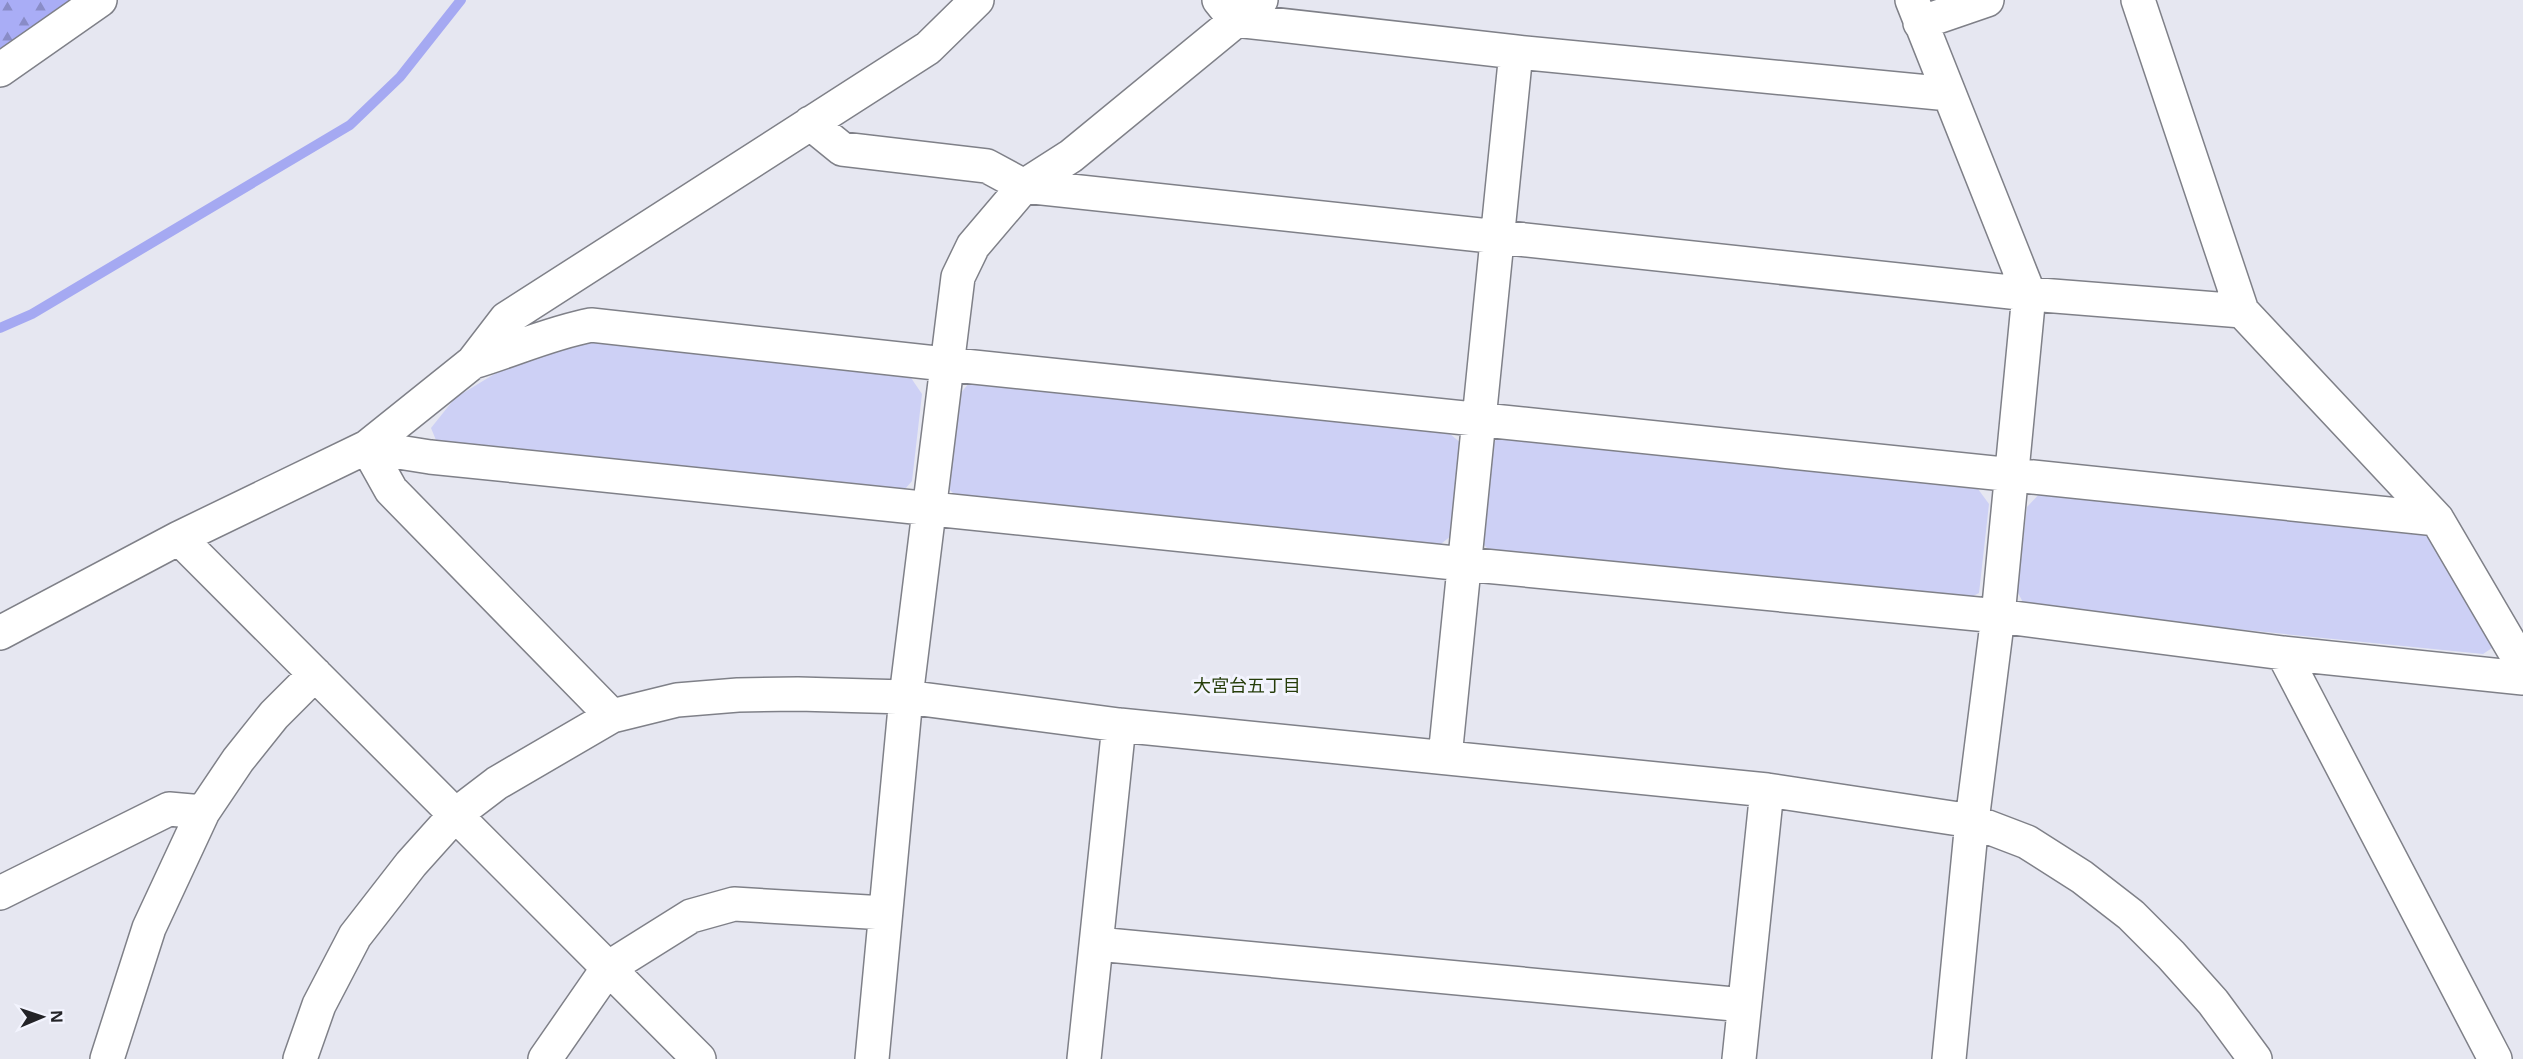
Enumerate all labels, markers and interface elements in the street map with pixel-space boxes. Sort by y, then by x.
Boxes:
district label: 大宮台五丁目 [1193,673,1301,697]
north arrow [12,987,72,1047]
text: N [46,1010,68,1023]

